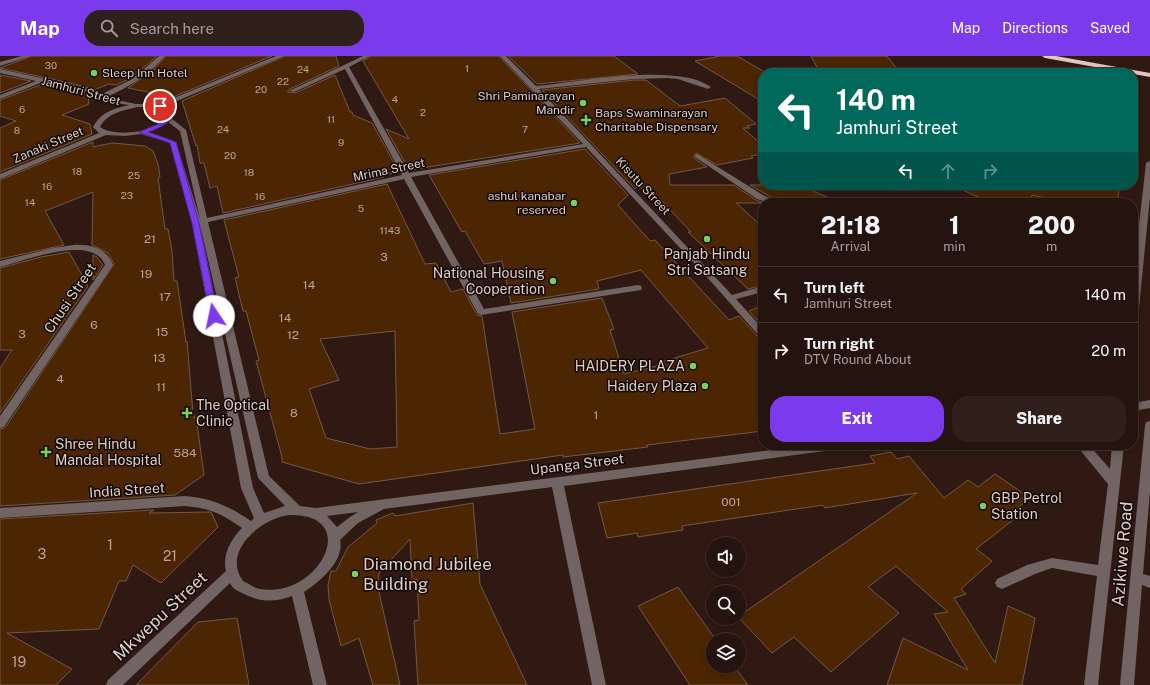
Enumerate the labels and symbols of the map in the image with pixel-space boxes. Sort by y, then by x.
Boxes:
house number: 30 [45,59,57,71]
house number: 1 [465,62,469,74]
house number: 24 [297,63,309,75]
place label: Sleep Inn Hotel [102,66,188,80]
marker: Sleep Inn Hotel [89,68,99,78]
street label: Jamhuri Street [40,74,122,108]
house number: 22 [277,75,289,87]
house number: 20 [255,83,267,95]
pin [143,89,177,123]
place label: Shri Paminarayan Mandir [478,89,575,117]
house number: 4 [392,93,398,105]
marker: Shri Paminarayan Mandir [578,98,588,108]
house number: 6 [19,103,25,115]
house number: 2 [420,106,426,118]
place label: Baps Swaminarayan Charitable Dispensary [595,106,719,134]
house number: 11 [327,113,335,125]
marker: Baps Swaminarayan Charitable Dispensary [580,114,592,126]
house number: 24 [217,123,229,135]
house number: 7 [522,123,528,135]
street label: Zanaki Street [10,124,86,166]
house number: 8 [14,124,20,136]
house number: 9 [338,136,344,148]
house number: 20 [224,149,236,161]
street label: Kisutu Street [613,154,673,218]
street label: Mrima Street [352,155,427,184]
house number: 18 [72,165,82,177]
house number: 18 [244,166,254,178]
house number: 25 [128,169,140,181]
house number: 16 [42,180,52,192]
house number: 23 [121,189,133,201]
place label: ashul kanabar reserved [488,189,566,217]
house number: 16 [255,190,265,202]
house number: 14 [25,196,35,208]
marker: ashul kanabar reserved [569,198,579,208]
house number: 5 [358,202,364,214]
house number: 1143 [380,224,400,236]
house number: 21 [144,232,156,246]
marker: Panjab Hindu Stri Satsang [702,234,712,244]
place label: Panjab Hindu Stri Satsang [664,246,750,278]
house number: 3 [380,250,388,264]
street label: Chusi Street [41,260,99,336]
place label: National Housing Cooperation [433,265,545,297]
house number: 19 [140,267,152,281]
marker: National Housing Cooperation [548,276,558,286]
house number: 14 [303,278,316,292]
house number: 17 [159,290,171,304]
position arrow [193,295,235,337]
house number: 14 [279,311,292,325]
house number: 6 [90,318,98,332]
house number: 15 [156,325,169,339]
house number: 3 [18,327,26,341]
house number: 12 [287,328,299,342]
house number: 13 [153,351,165,365]
place label: HAIDERY PLAZA [575,358,685,374]
marker: HAIDERY PLAZA [688,361,698,371]
house number: 4 [56,372,64,386]
place label: Haidery Plaza [607,378,697,394]
house number: 11 [156,380,166,394]
marker: Haidery Plaza [700,381,710,391]
place label: The Optical Clinic [196,397,270,429]
house number: 8 [290,406,298,420]
marker: The Optical Clinic [181,407,193,419]
house number: 1 [594,408,598,422]
place label: Shree Hindu Mandal Hospital [55,436,162,468]
marker: Shree Hindu Mandal Hospital [40,446,52,458]
house number: 584 [174,446,197,460]
street label: Upanga Street [529,450,625,478]
street label: India Street [89,479,165,501]
place label: GBP Petrol Station [991,490,1062,522]
house number: 001 [721,495,741,509]
marker: GBP Petrol Station [978,501,988,511]
street label: Azikiwe Road [1107,501,1137,607]
house number: 1 [107,537,113,553]
house number: 3 [38,546,47,562]
house number: 21 [163,548,177,564]
place label: Diamond Jubilee Building [363,554,492,594]
street label: Mkwepu Street [109,567,211,665]
marker: Diamond Jubilee Building [350,569,360,579]
house number: 19 [12,654,26,670]

